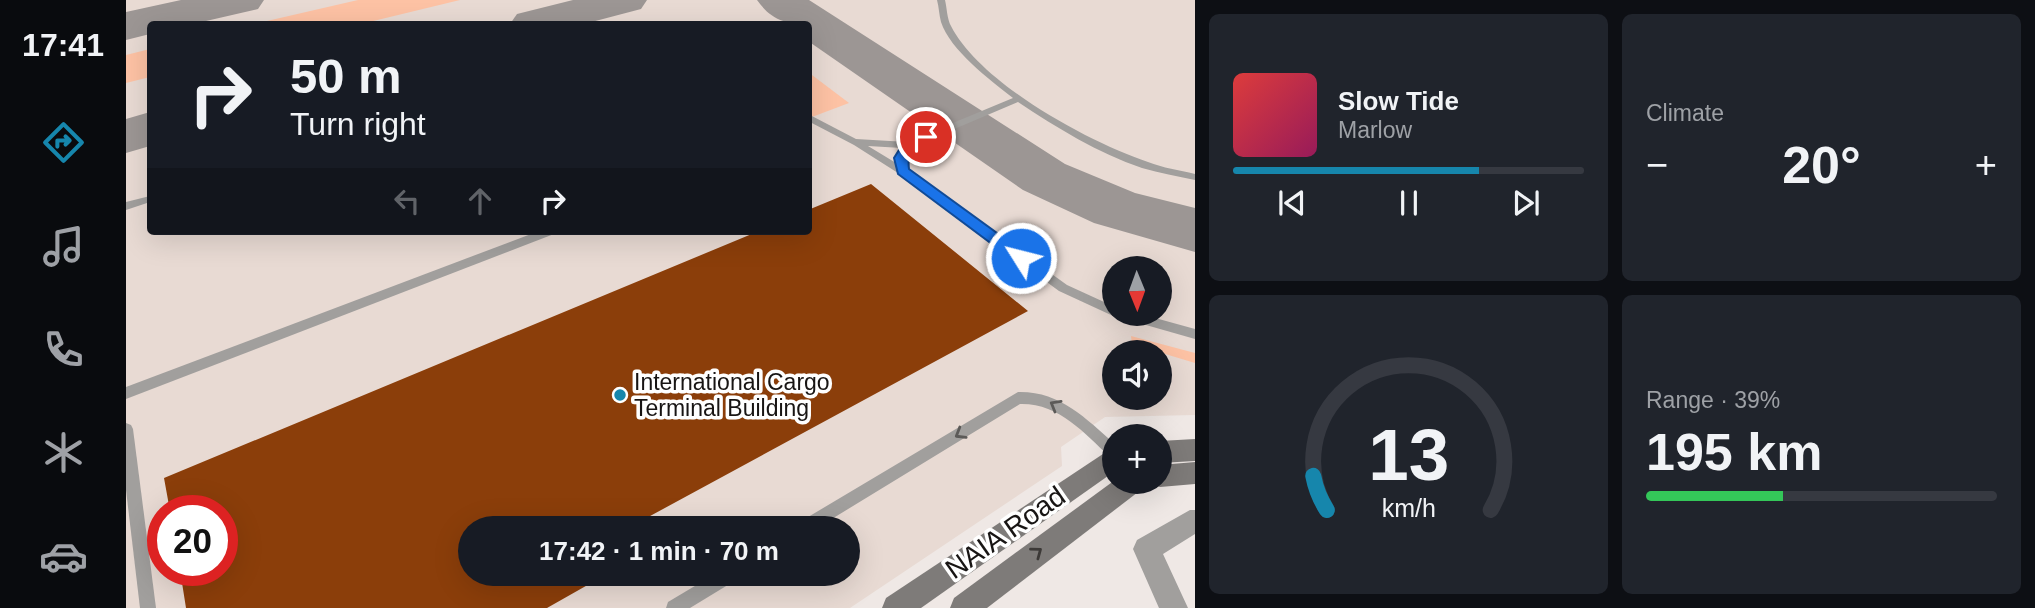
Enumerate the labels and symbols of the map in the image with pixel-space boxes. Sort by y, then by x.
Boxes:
pin [896,107,956,167]
position arrow [984,221,1058,295]
north arrow [1102,256,1172,326]
place label: International Cargo Terminal Building [634,369,830,421]
marker: International Cargo Terminal Building [612,387,628,403]
one-way arrow [1050,400,1063,413]
one-way arrow [954,425,967,438]
street label: NAIA Road [940,480,1071,585]
speed limit sign: 20 [147,495,238,586]
one-way arrow [1029,548,1042,561]

